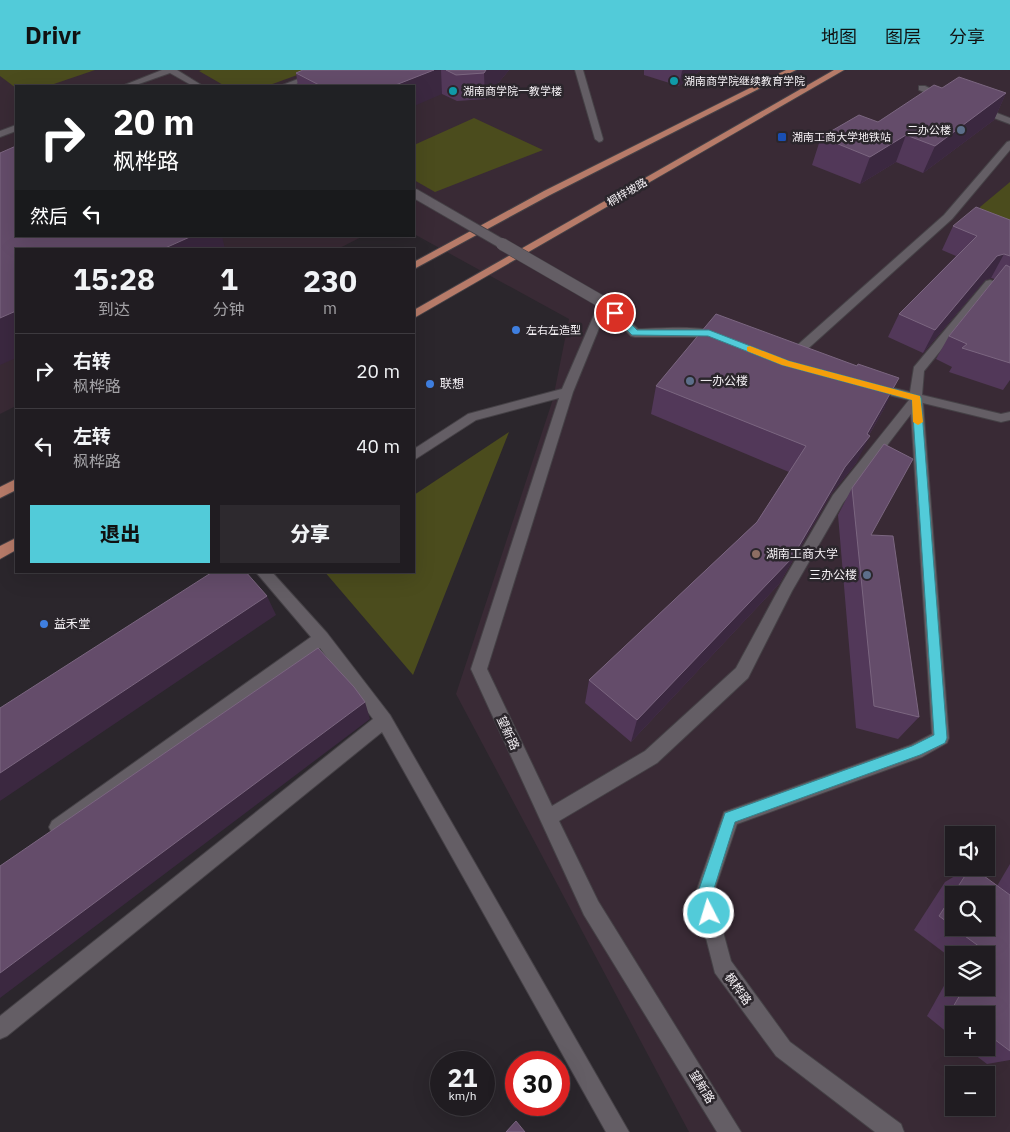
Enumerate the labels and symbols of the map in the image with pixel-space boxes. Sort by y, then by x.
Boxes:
place label: 湖南商学院继续教育学院 [684,74,805,88]
marker: 湖南商学院继续教育学院 [668,75,680,87]
place label: 湖南商学院一教学楼 [463,84,562,98]
marker: 湖南商学院一教学楼 [447,85,459,97]
place label: 二办公楼 [907,123,951,137]
marker: 二办公楼 [955,124,967,136]
place label: 湖南工商大学地铁站 [792,130,891,144]
marker: 湖南工商大学地铁站 [776,131,788,143]
street label: 桐梓坡路 [604,175,650,209]
pin [594,292,636,334]
place label: 左右左造型 [526,323,581,337]
marker: 左右左造型 [510,324,522,336]
place label: 一办公楼 [700,373,748,388]
marker: 一办公楼 [684,375,696,387]
place label: 联想 [440,376,464,391]
marker: 联想 [424,378,436,390]
place label: 湖南工商大学 [766,546,838,561]
marker: 湖南工商大学 [750,548,762,560]
place label: 三办公楼 [809,567,857,582]
marker: 三办公楼 [861,569,873,581]
place label: 益禾堂 [54,616,90,631]
marker: 益禾堂 [38,618,50,630]
street label: 望新路 [494,713,523,752]
position arrow [682,886,734,938]
street label: 枫桦路 [722,970,755,1008]
speed limit sign: 30 [505,1051,570,1116]
street label: 望新路 [687,1067,718,1106]

